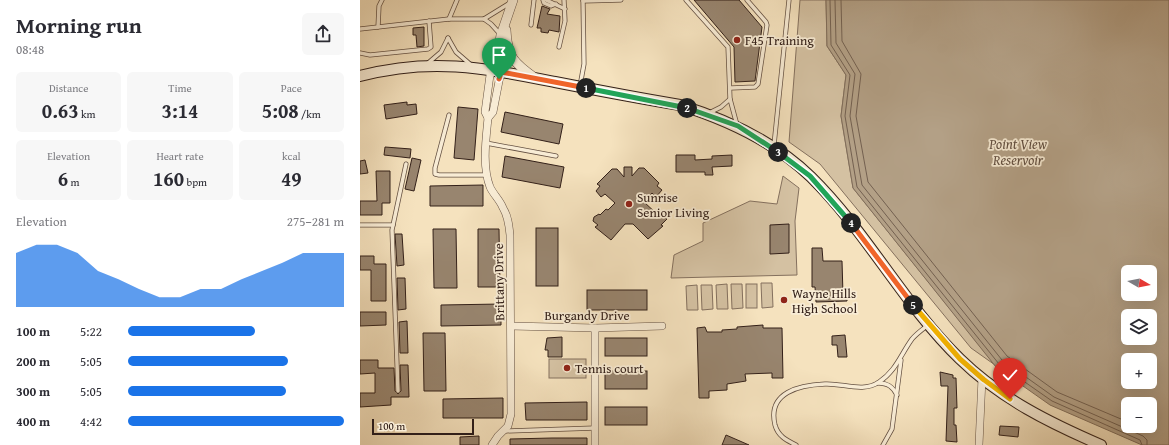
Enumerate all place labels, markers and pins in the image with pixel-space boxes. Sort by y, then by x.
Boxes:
place label: F45 Training [745,31,814,50]
marker: F45 Training [732,35,742,45]
pin [482,38,516,79]
pin: 1 [576,78,596,98]
pin: 2 [677,98,697,118]
pin: 3 [768,142,788,162]
place label: Sunrise Senior Living [637,188,710,222]
marker: Sunrise Senior Living [624,199,634,209]
pin: 4 [841,213,861,233]
place label: Wayne Hills High School [792,284,857,318]
marker: Wayne Hills High School [779,295,789,305]
pin: 5 [903,295,923,315]
pin [993,358,1027,399]
place label: Tennis court [575,359,644,378]
marker: Tennis court [562,363,572,373]

